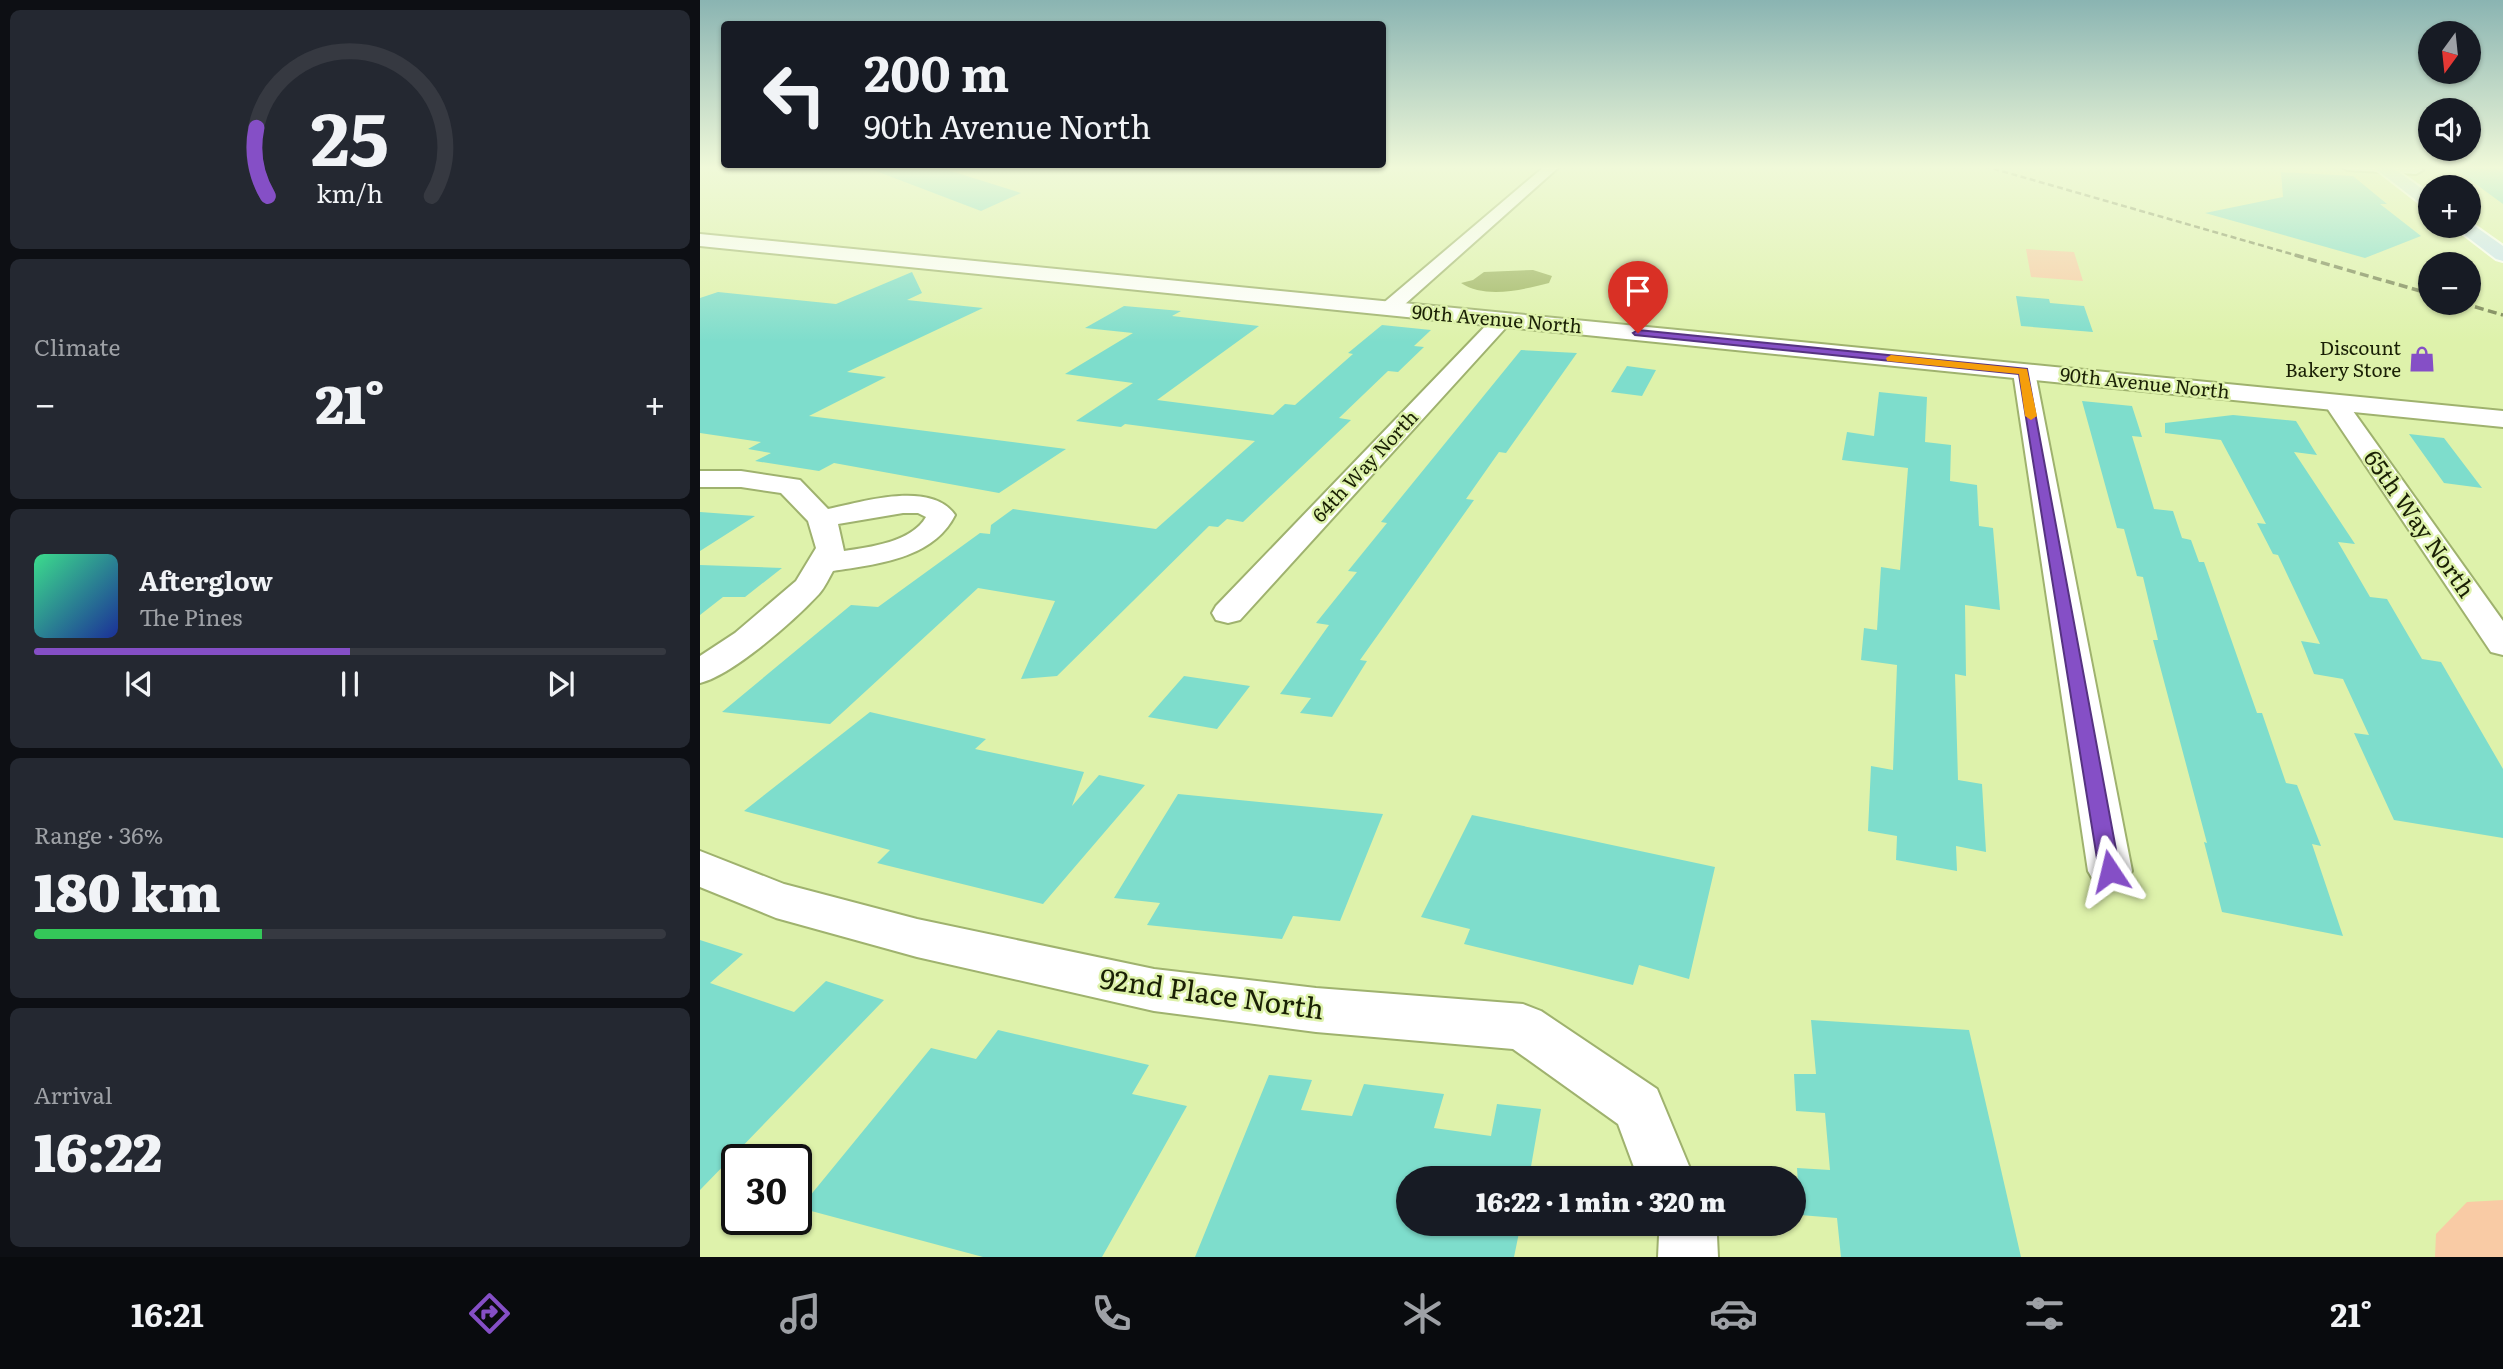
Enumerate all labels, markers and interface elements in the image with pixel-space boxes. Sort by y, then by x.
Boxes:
north arrow [2418,21,2482,84]
map controls [2418,21,2481,315]
text: 200 m [864,34,1009,107]
icon: left [749,49,840,140]
text: 25 [311,80,389,188]
button: sound [2418,98,2481,161]
text: 90th Avenue North [864,101,1151,149]
text: km/h [317,174,383,211]
button: + [2418,175,2481,238]
button: − [2418,252,2481,315]
pin [1608,261,1668,333]
icon: arrive [1619,272,1657,310]
street label: 90th Avenue North [1411,297,1583,339]
text: Climate [34,329,120,363]
place label: Discount Bakery Store [2285,333,2401,383]
shop icon: Discount Bakery Store [2407,344,2437,374]
street label: 90th Avenue North [2059,359,2231,405]
text: 21° [315,363,385,440]
text: − [34,373,56,430]
text: + [644,373,666,430]
street label: 64th Way North [1305,403,1424,528]
street label: 65th Way North [2357,442,2484,604]
text: Afterglow [139,560,273,599]
text: The Pines [139,599,242,633]
icon: previous [120,665,158,703]
icon: pause [331,665,369,703]
icon: next [542,665,580,703]
text: Range · 36% [34,817,163,851]
position arrow [2073,834,2147,908]
text: 180 km [34,851,221,928]
street label: 92nd Place North [1098,956,1327,1029]
text: Arrival [34,1077,113,1111]
text: 16:22 [34,1111,162,1188]
speed limit sign: 30 [721,1144,812,1235]
text: 16:22 · 1 min · 320 m [1476,1181,1726,1220]
text: 16:21 [131,1289,204,1337]
icon: directions [465,1289,514,1338]
icon: music [776,1289,825,1338]
icon: phone [1087,1289,1136,1338]
icon: climate [1398,1289,1447,1338]
icon: car [1709,1289,1758,1338]
icon: filters [2020,1289,2069,1338]
text: 21° [2330,1289,2372,1337]

